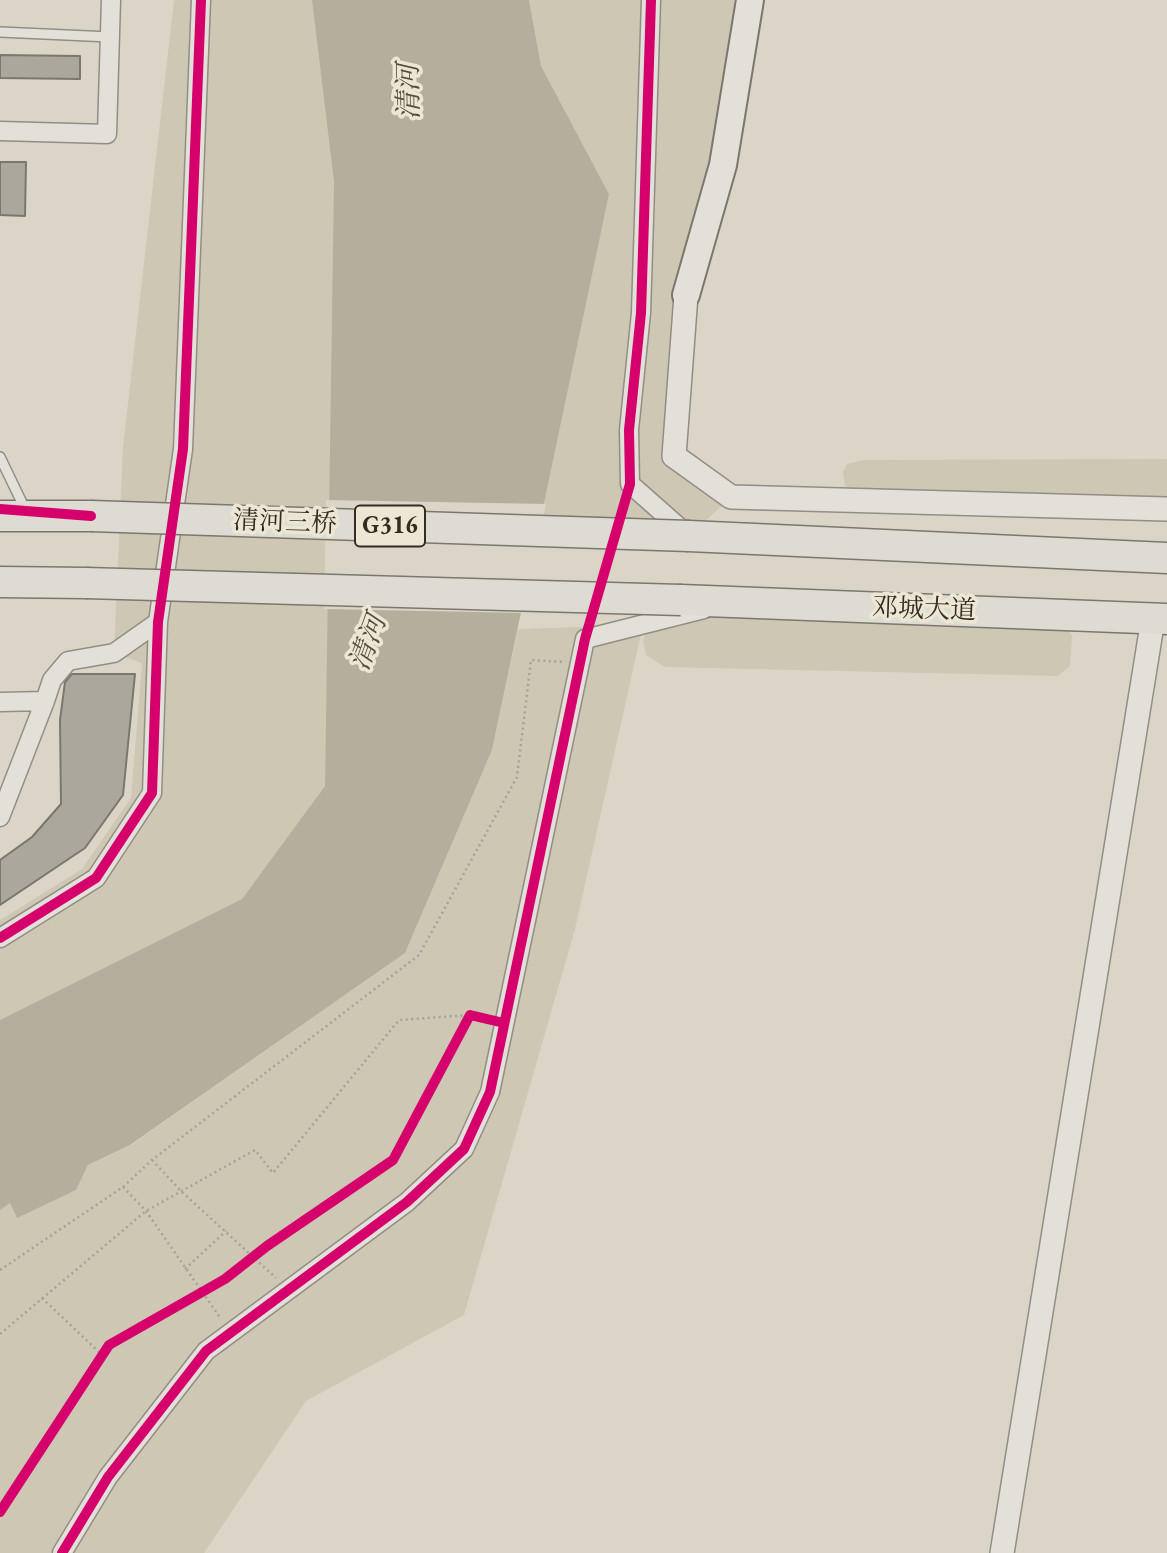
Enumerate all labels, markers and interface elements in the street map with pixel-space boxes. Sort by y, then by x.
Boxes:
water label: 清河 [393,64,427,120]
road number: G316 [355,505,425,546]
street label: 清河三桥 [232,506,338,540]
street label: 邓城大道 [871,593,977,627]
water label: 清河 [344,611,394,675]

